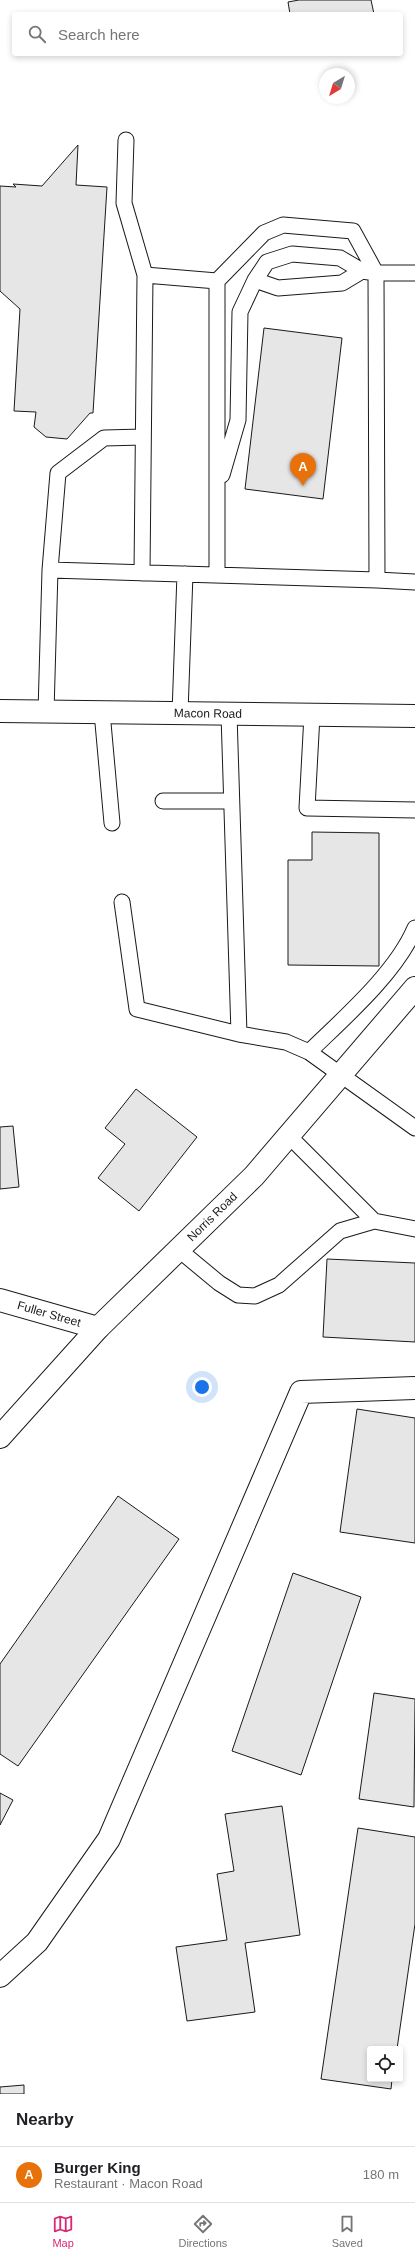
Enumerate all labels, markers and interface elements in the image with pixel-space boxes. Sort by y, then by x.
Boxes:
search box [12,12,403,56]
icon: search [26,23,48,45]
text: Search here [58,26,140,43]
north arrow [319,68,355,104]
pin: A [290,453,316,486]
street label: Macon Road [174,706,242,721]
street label: Norris Road [184,1189,240,1244]
street label: Fuller Street [16,1298,83,1330]
your location [192,1377,212,1397]
map controls [367,2046,403,2082]
button: locate [367,2046,403,2082]
text: Nearby [16,2110,74,2129]
text: Burger King [54,2159,141,2176]
text: A [24,2167,34,2182]
text: 180 m [363,2167,399,2182]
text: Restaurant · Macon Road [54,2176,203,2191]
tab: Map [52,2213,74,2249]
tab: Directions [178,2213,227,2249]
tab: Saved [332,2213,363,2249]

